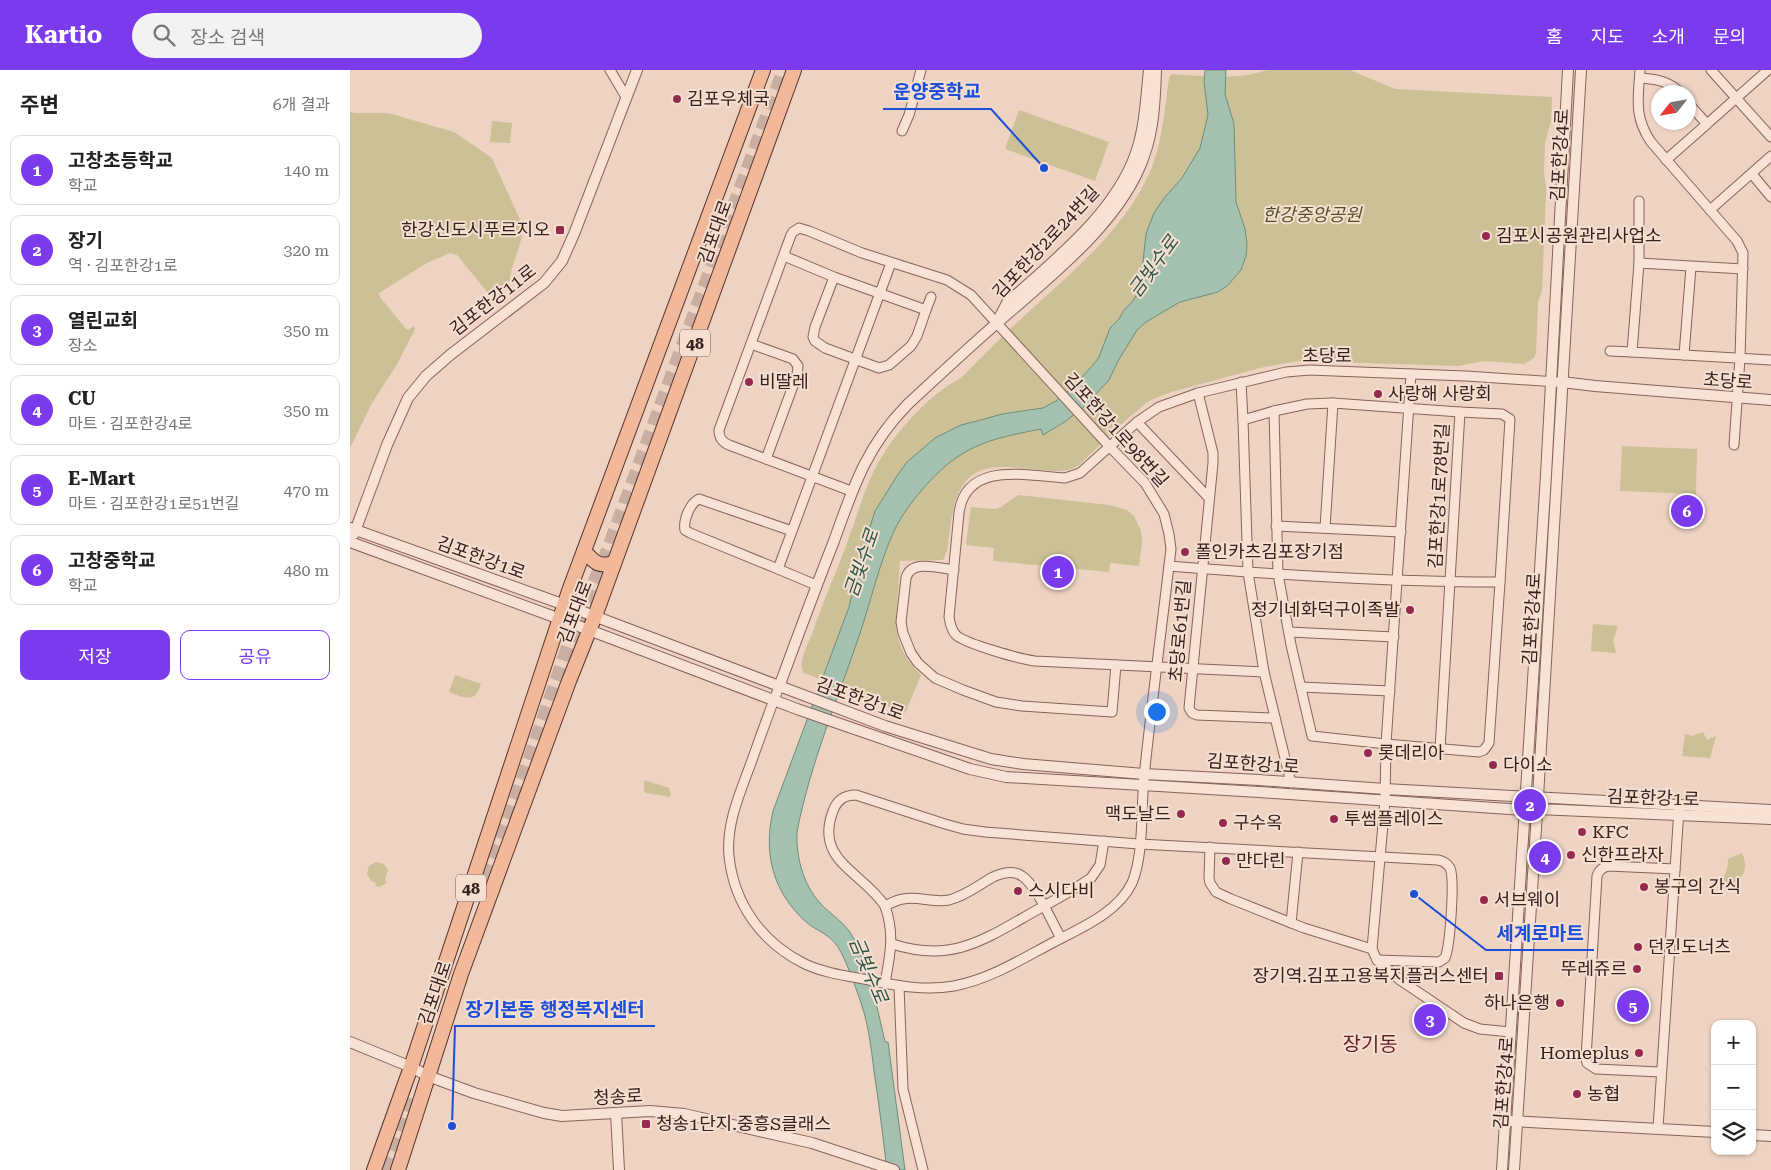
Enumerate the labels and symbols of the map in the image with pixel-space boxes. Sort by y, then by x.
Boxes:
callout: 운양중학교 [883,75,991,109]
text: 운양중학교 [893,80,981,103]
north arrow [1651,85,1696,130]
place label: 김포우체국 [687,88,770,109]
marker: 김포우체국 [671,93,683,105]
street label: 김포한강4로 [1547,108,1572,202]
street label: 김포한강2로24번길 [988,181,1103,302]
street label: 김포대로 [693,197,736,267]
park label: 한강중앙공원 [1262,204,1363,225]
place label: 한강신도시푸르지오 [401,219,550,240]
marker: 한강신도시푸르지오 [554,224,566,236]
place label: 김포시공원관리사업소 [1496,225,1662,246]
water label: 금빛수로 [1124,230,1184,301]
marker: 김포시공원관리사업소 [1480,230,1492,242]
street label: 김포한강11로 [446,260,540,340]
road number: 48 [680,330,710,356]
street label: 초당로 [1302,345,1352,366]
street label: 김포한강1로98번길 [1060,368,1173,491]
street label: 초당로 [1703,368,1754,393]
place label: 비딸레 [759,371,809,392]
marker: 비딸레 [743,376,755,388]
place label: 사랑해 사랑회 [1388,383,1492,404]
marker: 사랑해 사랑회 [1372,388,1384,400]
street label: 김포한강1로78번길 [1424,422,1453,570]
pin: 6 [1671,492,1703,530]
water label: 금빛수로 [839,525,884,600]
street label: 김포한강1로 [434,532,528,583]
place label: 폴인카츠김포장기점 [1195,541,1344,562]
marker: 폴인카츠김포장기점 [1179,546,1191,558]
pin: 1 [1042,553,1074,591]
street label: 김포한강4로 [1519,572,1544,666]
street label: 김포대로 [553,577,596,647]
street label: 초당로61번길 [1165,579,1194,683]
place label: 정기네화덕구이족발 [1251,599,1400,620]
marker: 정기네화덕구이족발 [1404,604,1416,616]
street label: 김포한강1로 [813,673,907,724]
your location [1144,699,1170,725]
place label: 롯데리아 [1378,742,1445,763]
marker: 롯데리아 [1362,747,1374,759]
street label: 김포한강1로 [1206,750,1300,777]
place label: 다이소 [1503,754,1553,775]
marker: 다이소 [1487,759,1499,771]
street label: 김포한강1로 [1606,785,1700,810]
pin: 2 [1514,786,1546,824]
place label: 맥도날드 [1105,803,1171,824]
marker: 맥도날드 [1175,808,1187,820]
place label: 투썸플레이스 [1344,808,1443,829]
place label: 구수옥 [1233,812,1283,833]
marker: 투썸플레이스 [1328,813,1340,825]
marker: 구수옥 [1217,817,1229,829]
place label: KFC [1592,821,1629,842]
marker: KFC [1576,826,1588,838]
pin: 4 [1529,838,1561,876]
place label: 신한프라자 [1581,844,1664,865]
marker: 신한프라자 [1565,849,1577,861]
place label: 만다린 [1236,850,1286,871]
marker: 만다린 [1220,855,1232,867]
road number: 48 [456,874,486,901]
place label: 봉구의 간식 [1654,876,1741,897]
place label: 스시다비 [1028,880,1094,901]
marker: 봉구의 간식 [1638,881,1650,893]
marker: 스시다비 [1012,885,1024,897]
place label: 서브웨이 [1494,889,1560,910]
marker: 서브웨이 [1478,894,1490,906]
callout: 세계로마트 [1486,916,1594,950]
text: 세계로마트 [1496,922,1584,945]
water label: 금빛수로 [844,934,893,1008]
place label: 던킨도너츠 [1648,936,1731,957]
marker: 던킨도너츠 [1632,941,1644,953]
street label: 김포대로 [414,958,455,1028]
place label: 뚜레쥬르 [1561,958,1627,979]
marker: 뚜레쥬르 [1631,963,1643,975]
place label: 장기역.김포고용복지플러스센터 [1253,965,1489,986]
marker: 장기역.김포고용복지플러스센터 [1493,970,1505,982]
pin: 5 [1617,987,1649,1025]
callout: 장기본동 행정복지센터 [455,992,655,1026]
place label: 하나은행 [1484,992,1550,1013]
marker: 하나은행 [1554,997,1566,1009]
text: 장기본동 행정복지센터 [465,998,645,1021]
pin: 3 [1414,1001,1446,1039]
district label: 장기동 [1342,1032,1398,1056]
street label: 김포한강4로 [1490,1036,1517,1130]
place label: Homeplus [1540,1042,1629,1063]
marker: Homeplus [1633,1047,1645,1059]
place label: 농협 [1587,1083,1620,1104]
street label: 청송로 [593,1085,643,1108]
marker: 농협 [1571,1088,1583,1100]
place label: 청송1단지.중흥S클래스 [656,1113,831,1134]
marker: 청송1단지.중흥S클래스 [640,1118,652,1130]

